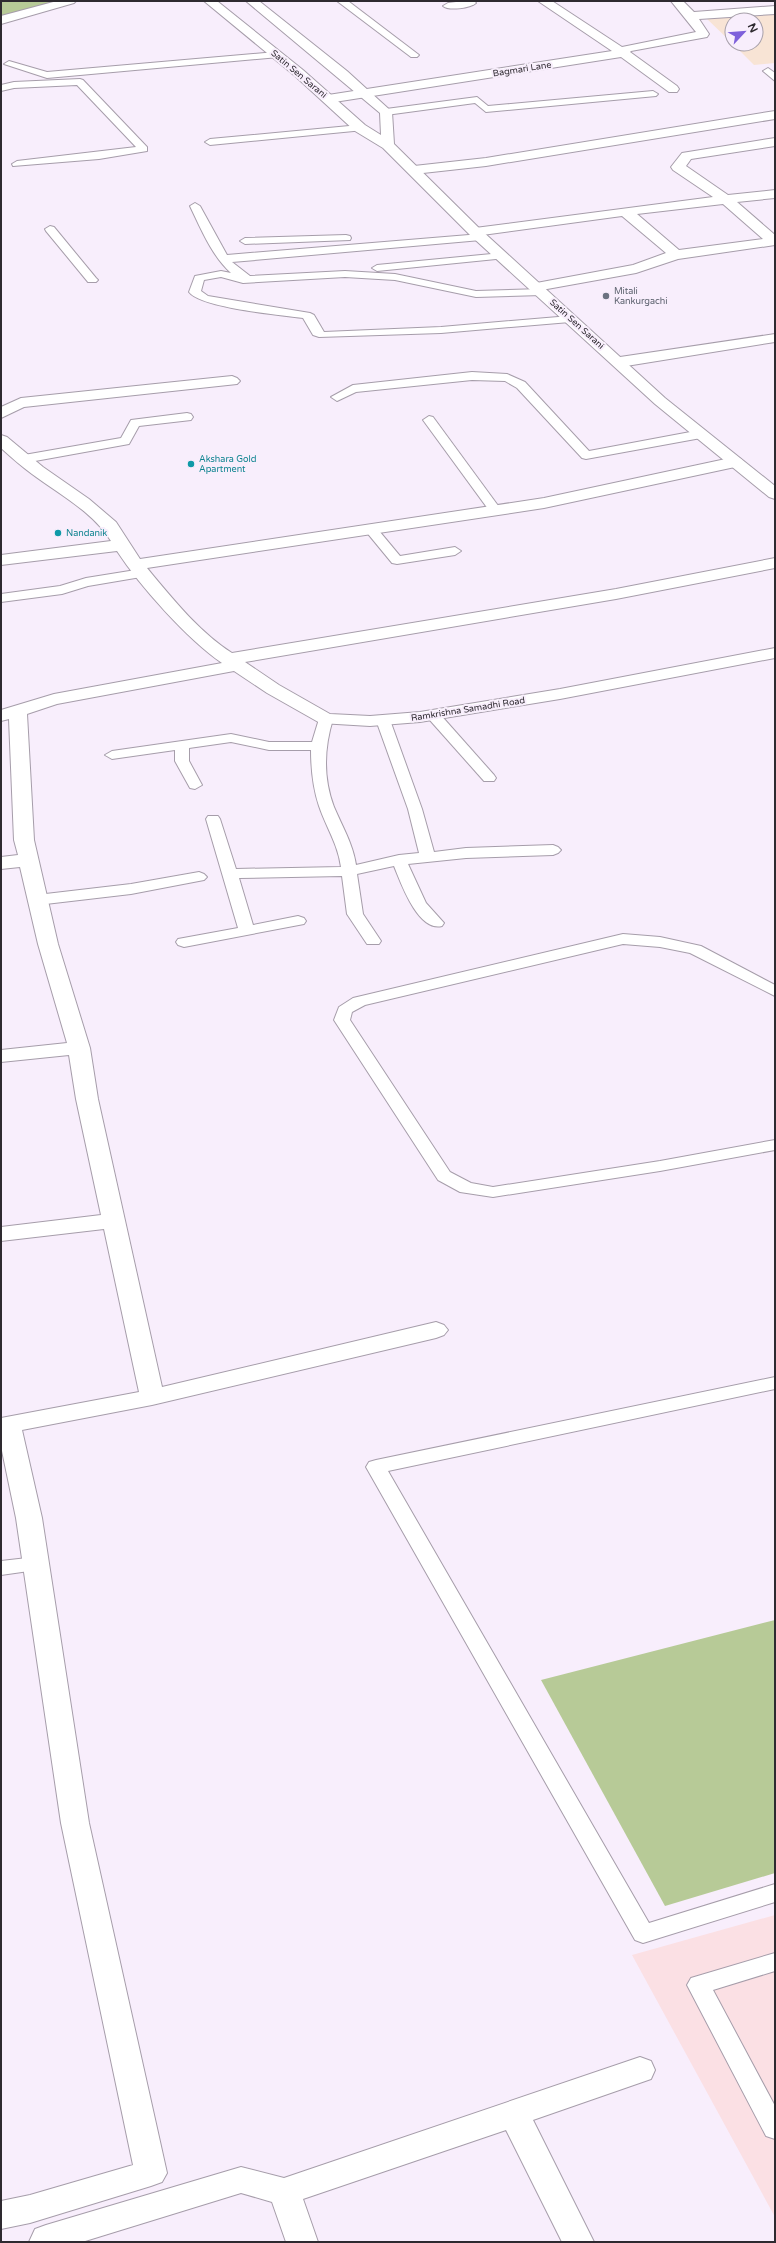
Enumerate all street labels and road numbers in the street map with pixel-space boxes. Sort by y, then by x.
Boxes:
street label: Satin Sen Sarani [269,48,329,101]
street label: Bagmari Lane [492,59,552,80]
street label: Satin Sen Sarani [547,297,606,352]
street label: Ramkrishna Samadhi Road [410,695,526,724]

